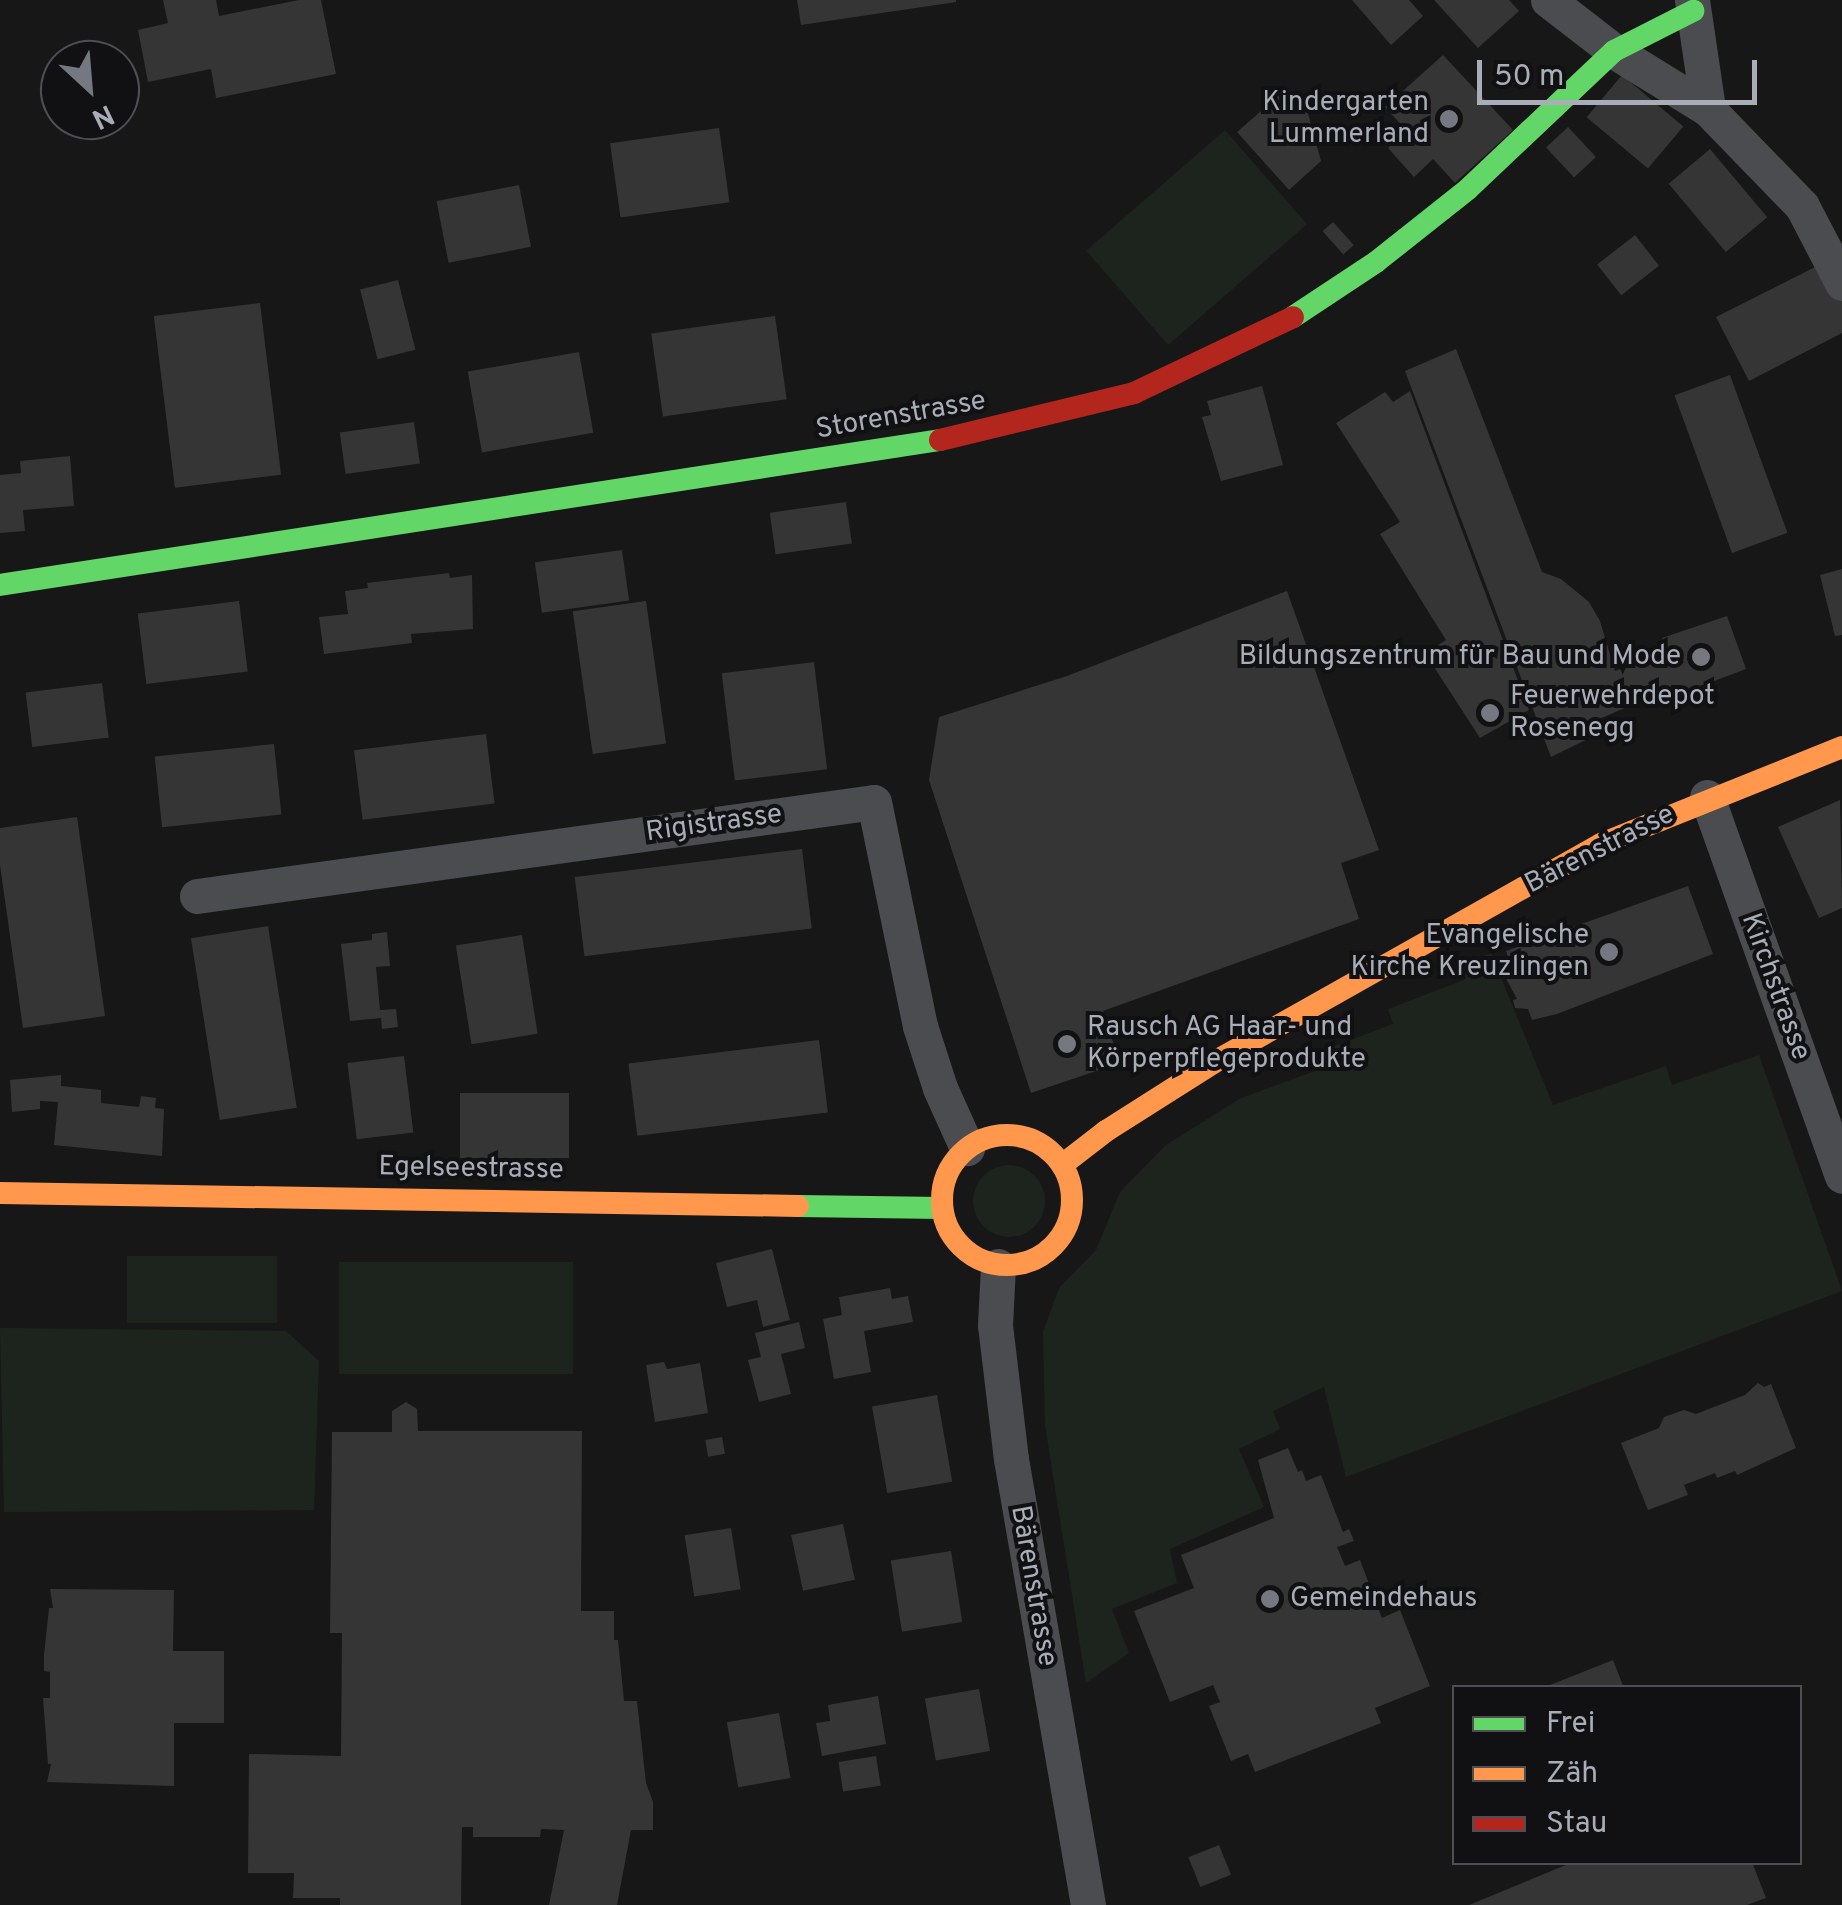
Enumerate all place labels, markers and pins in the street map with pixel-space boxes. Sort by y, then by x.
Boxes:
place label: Kindergarten Lummerland [1262,86,1429,152]
marker: Kindergarten Lummerland [1438,108,1460,130]
place label: Bildungszentrum für Bau und Mode [1239,640,1681,674]
marker: Bildungszentrum für Bau und Mode [1690,646,1712,668]
place label: Feuerwehrdepot Rosenegg [1510,680,1715,746]
marker: Feuerwehrdepot Rosenegg [1479,702,1501,724]
place label: Evangelische Kirche Kreuzlingen [1350,919,1589,985]
marker: Evangelische Kirche Kreuzlingen [1598,941,1620,963]
place label: Rausch AG Haar- und Körperpflegeprodukte [1087,1011,1366,1077]
marker: Rausch AG Haar- und Körperpflegeprodukte [1056,1033,1078,1055]
place label: Gemeindehaus [1290,1582,1477,1616]
marker: Gemeindehaus [1259,1588,1281,1610]

